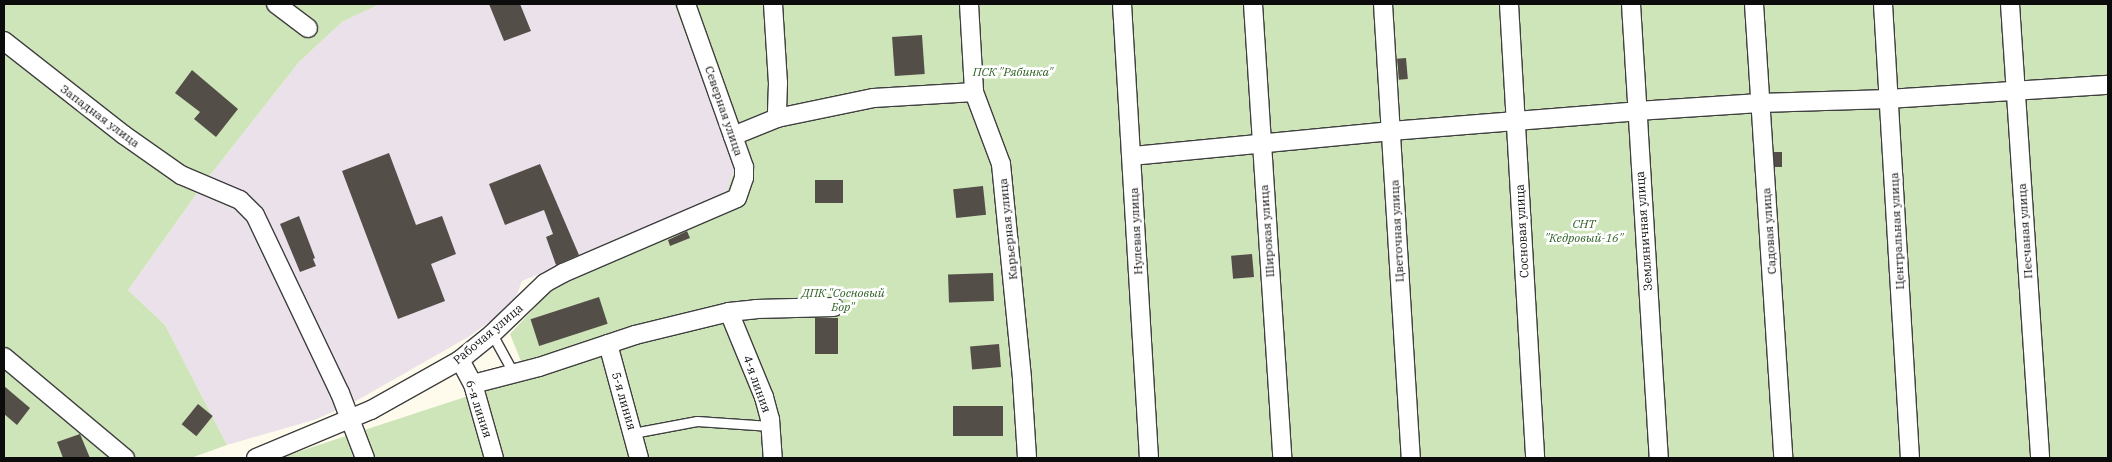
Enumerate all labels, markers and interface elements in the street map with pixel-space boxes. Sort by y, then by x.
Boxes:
street label: Северная улица [702,64,746,158]
park label: ПСК "Рябинка" [973,65,1053,79]
street label: Западная улица [58,82,142,150]
street label: Земляничная улица [1633,171,1655,291]
street label: Центральная улица [1887,172,1907,290]
street label: Карьерная улица [996,177,1020,281]
street label: Цветочная улица [1387,179,1407,283]
street label: Песчаная улица [2014,183,2036,279]
street label: Широкая улица [1257,184,1277,278]
street label: Сосновая улица [1512,184,1532,278]
street label: Нулевая улица [1127,187,1145,275]
street label: Садовая улица [1759,187,1779,275]
park label: СНТ "Кедровый-16" [1545,217,1623,245]
park label: ДПК "Сосновый Бор" [801,286,885,314]
street label: Рабочая улица [450,301,526,367]
street label: 4-я линия [740,353,774,415]
street label: 5-я линия [609,370,639,432]
street label: 6-я линия [463,378,495,440]

